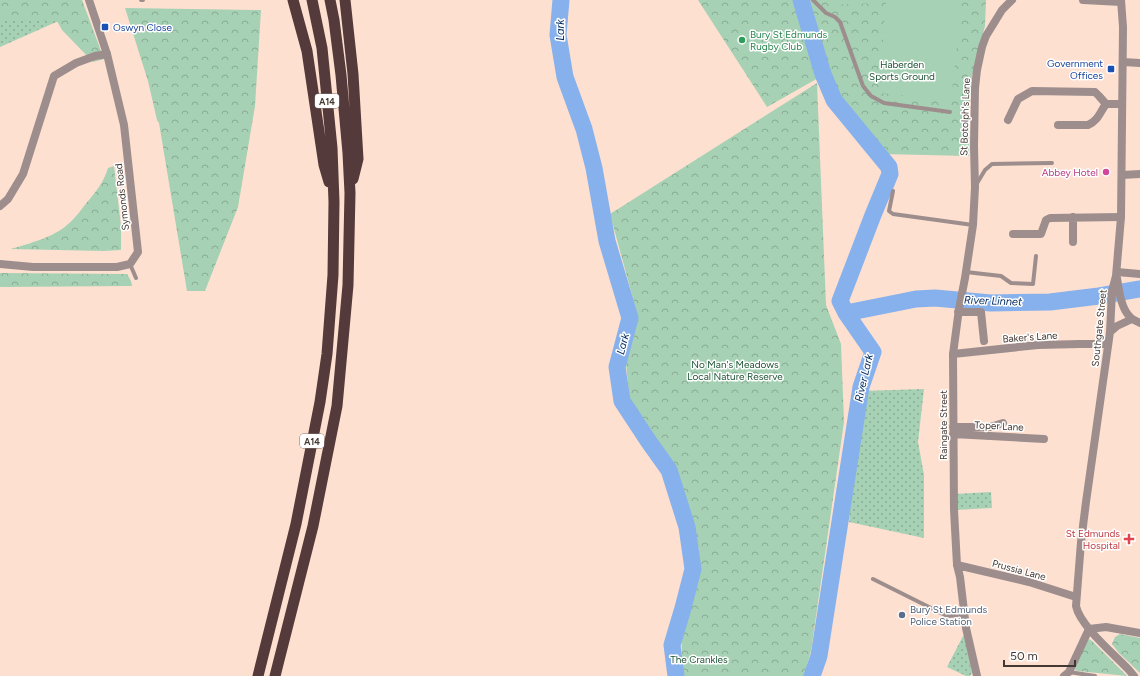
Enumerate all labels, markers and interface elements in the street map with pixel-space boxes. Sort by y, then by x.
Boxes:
water label: Lark [554,19,567,41]
place label: Oswyn Close [113,21,172,34]
marker: Oswyn Close [100,22,110,32]
place label: Bury St Edmunds Rugby Club [750,28,828,53]
marker: Bury St Edmunds Rugby Club [737,35,747,45]
place label: Government Offices [1047,57,1103,82]
park label: Haberden Sports Ground [869,58,935,83]
marker: Government Offices [1106,64,1116,74]
street label: St Botolph's Lane [957,77,973,156]
road number: A14 [315,94,339,108]
street label: Symonds Road [112,163,132,231]
place label: Abbey Hotel [1042,166,1098,179]
marker: Abbey Hotel [1101,167,1111,177]
street label: Southgate Street [1088,289,1110,367]
water label: River Linnet [964,293,1023,309]
street label: Baker's Lane [1002,329,1059,345]
water label: Lark [614,331,632,356]
water label: River Lark [852,352,876,403]
park label: No Man's Meadows Local Nature Reserve [687,358,783,383]
street label: Raingate Street [937,390,950,460]
street label: Toper Lane [974,418,1024,434]
road number: A14 [300,434,324,448]
place label: St Edmunds Hospital [1066,527,1120,552]
marker: St Edmunds Hospital [1123,533,1135,545]
street label: Prussia Lane [991,557,1048,584]
place label: Bury St Edmunds Police Station [910,603,988,628]
marker: Bury St Edmunds Police Station [897,610,907,620]
scale bar [1004,642,1075,668]
text: 50 m [1010,649,1038,663]
park label: The Crankles [670,653,728,666]

